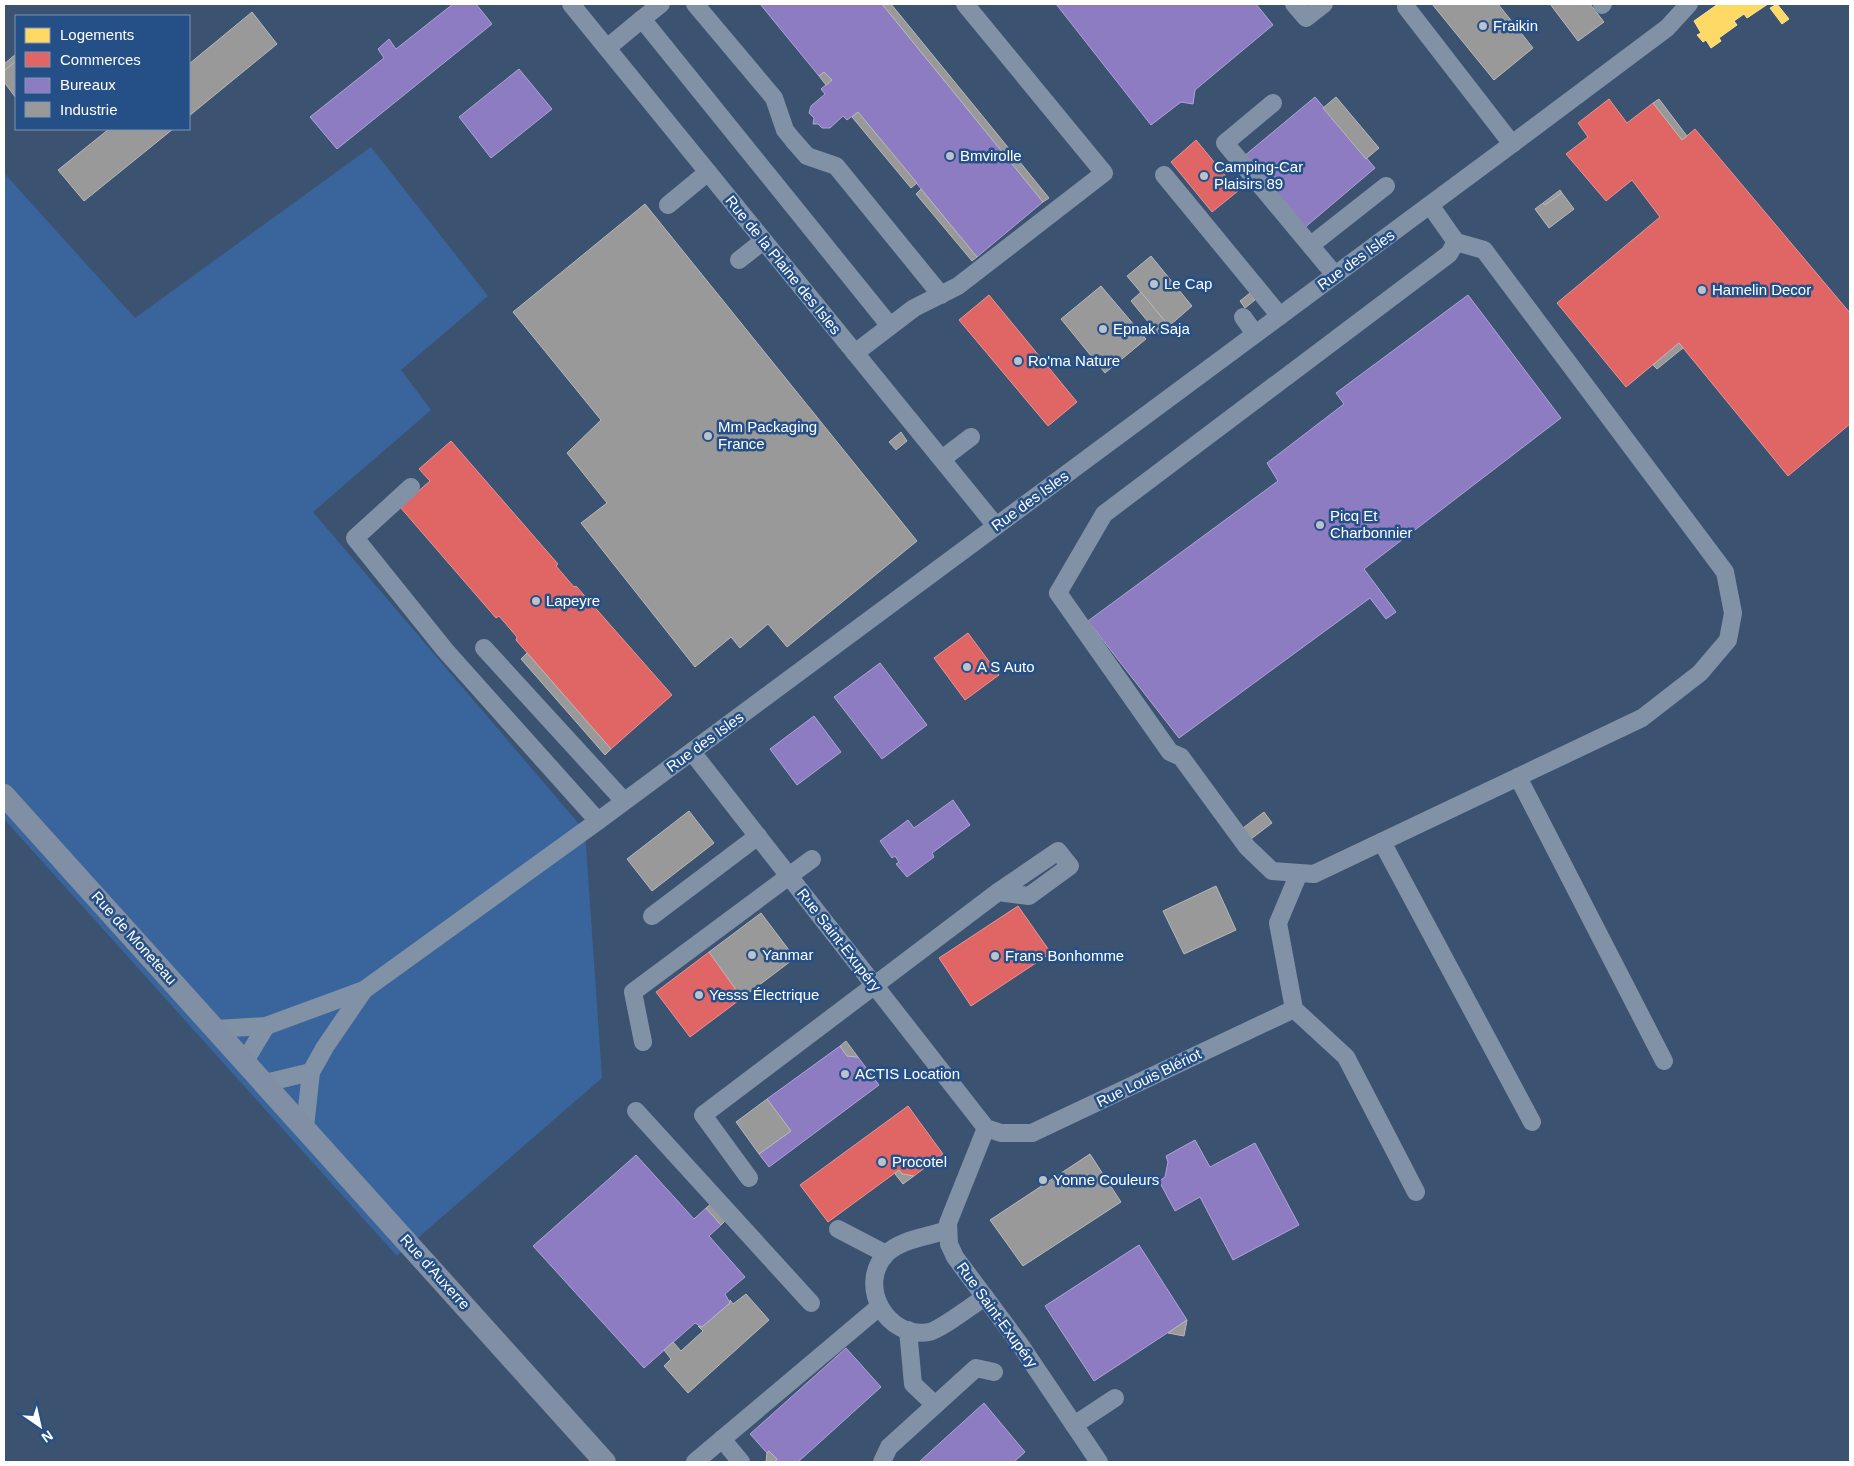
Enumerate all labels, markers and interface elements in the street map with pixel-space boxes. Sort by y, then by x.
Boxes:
legend [15,15,190,130]
place label: Fraikin [1493,17,1538,34]
marker: Fraikin [1477,20,1489,32]
text: Logements [60,26,134,43]
text: Commerces [60,51,141,68]
text: Bureaux [60,76,116,93]
text: Industrie [60,101,118,118]
place label: Bmvirolle [960,147,1022,164]
marker: Bmvirolle [944,150,956,162]
place label: Camping-Car Plaisirs 89 [1214,158,1303,192]
marker: Camping-Car Plaisirs 89 [1198,170,1210,182]
street label: Rue de la Plaine des Isles [722,192,845,337]
street label: Rue des Isles [1314,226,1397,293]
place label: Le Cap [1164,275,1212,292]
marker: Le Cap [1148,278,1160,290]
place label: Hamelin Decor [1712,281,1811,298]
marker: Hamelin Decor [1696,284,1708,296]
place label: Epnak Saja [1113,320,1190,337]
marker: Epnak Saja [1097,323,1109,335]
place label: Ro'ma Nature [1028,352,1120,369]
marker: Ro'ma Nature [1012,355,1024,367]
place label: Mm Packaging France [718,418,817,452]
marker: Mm Packaging France [702,430,714,442]
street label: Rue des Isles [988,467,1071,534]
place label: Picq Et Charbonnier [1330,507,1413,541]
marker: Picq Et Charbonnier [1314,519,1326,531]
place label: Lapeyre [546,592,600,609]
marker: Lapeyre [530,595,542,607]
place label: A S Auto [977,658,1035,675]
marker: A S Auto [961,661,973,673]
street label: Rue des Isles [663,708,746,775]
street label: Rue Saint-Exupéry [794,885,885,995]
street label: Rue de Moneteau [88,888,181,988]
place label: Yanmar [762,946,813,963]
place label: Frans Bonhomme [1005,947,1124,964]
marker: Yanmar [746,949,758,961]
marker: Frans Bonhomme [989,950,1001,962]
place label: Yesss Électrique [709,986,819,1003]
marker: Yesss Électrique [693,989,705,1001]
street label: Rue Louis Blériot [1094,1045,1205,1110]
place label: ACTIS Location [855,1065,960,1082]
marker: ACTIS Location [839,1068,851,1080]
place label: Procotel [892,1153,947,1170]
marker: Procotel [876,1156,888,1168]
place label: Yonne Couleurs [1053,1171,1159,1188]
marker: Yonne Couleurs [1037,1174,1049,1186]
street label: Rue d'Auxerre [397,1231,474,1313]
street label: Rue Saint-Exupéry [954,1259,1042,1371]
north arrow [15,1401,65,1451]
text: N [39,1427,56,1446]

